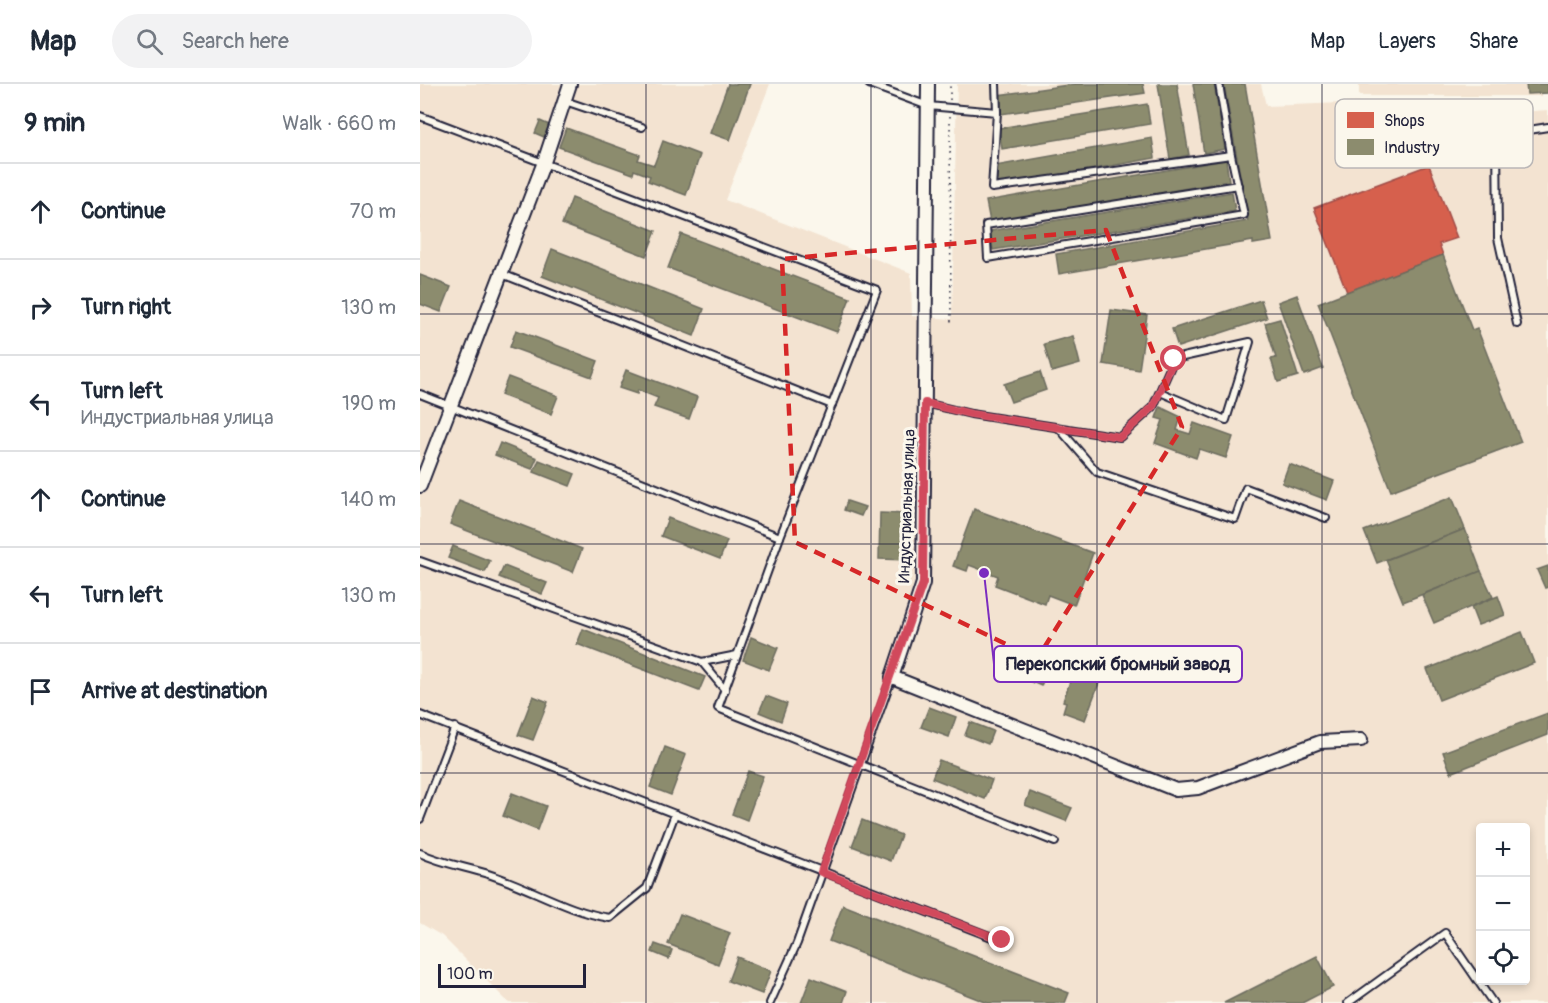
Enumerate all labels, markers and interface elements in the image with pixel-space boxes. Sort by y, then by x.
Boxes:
search box [112,14,532,68]
text: Map [30,24,76,59]
icon: search [133,25,166,58]
text: Search here [181,27,289,55]
text: Map [1310,28,1345,55]
text: Layers [1378,28,1436,55]
text: Share [1469,28,1518,55]
legend [1335,99,1533,168]
text: 9 min [24,107,85,139]
text: Walk · 660 m [282,111,396,136]
text: Shops [1384,111,1424,131]
text: Industry [1384,138,1440,158]
icon: ahead [24,195,57,228]
text: Continue [81,197,165,225]
text: 70 m [350,199,396,224]
icon: right [24,291,57,324]
text: Turn right [81,293,171,321]
text: 130 m [341,295,396,320]
route start [1160,345,1186,371]
text: Turn left [81,377,163,405]
icon: left [24,387,57,420]
text: 190 m [342,391,396,416]
text: Индустриальная улица [81,405,273,430]
street label: Индустриальная улица [894,429,920,583]
icon: ahead [24,483,57,516]
text: Continue [81,485,165,513]
text: 140 m [341,487,396,512]
icon: left [24,579,57,612]
text: Turn left [81,581,163,609]
text: 130 m [341,583,396,608]
callout: Перекопский бромный завод [994,646,1242,682]
text: Перекопский бромный завод [1006,653,1230,676]
icon: arrive [24,675,57,708]
text: Arrive at destination [81,677,267,705]
map controls [1476,823,1530,985]
button: + [1476,823,1530,877]
button: − [1476,877,1530,931]
route end [988,926,1014,952]
button: locate [1476,931,1530,985]
scale bar [438,961,586,988]
text: 100 m [447,964,493,984]

